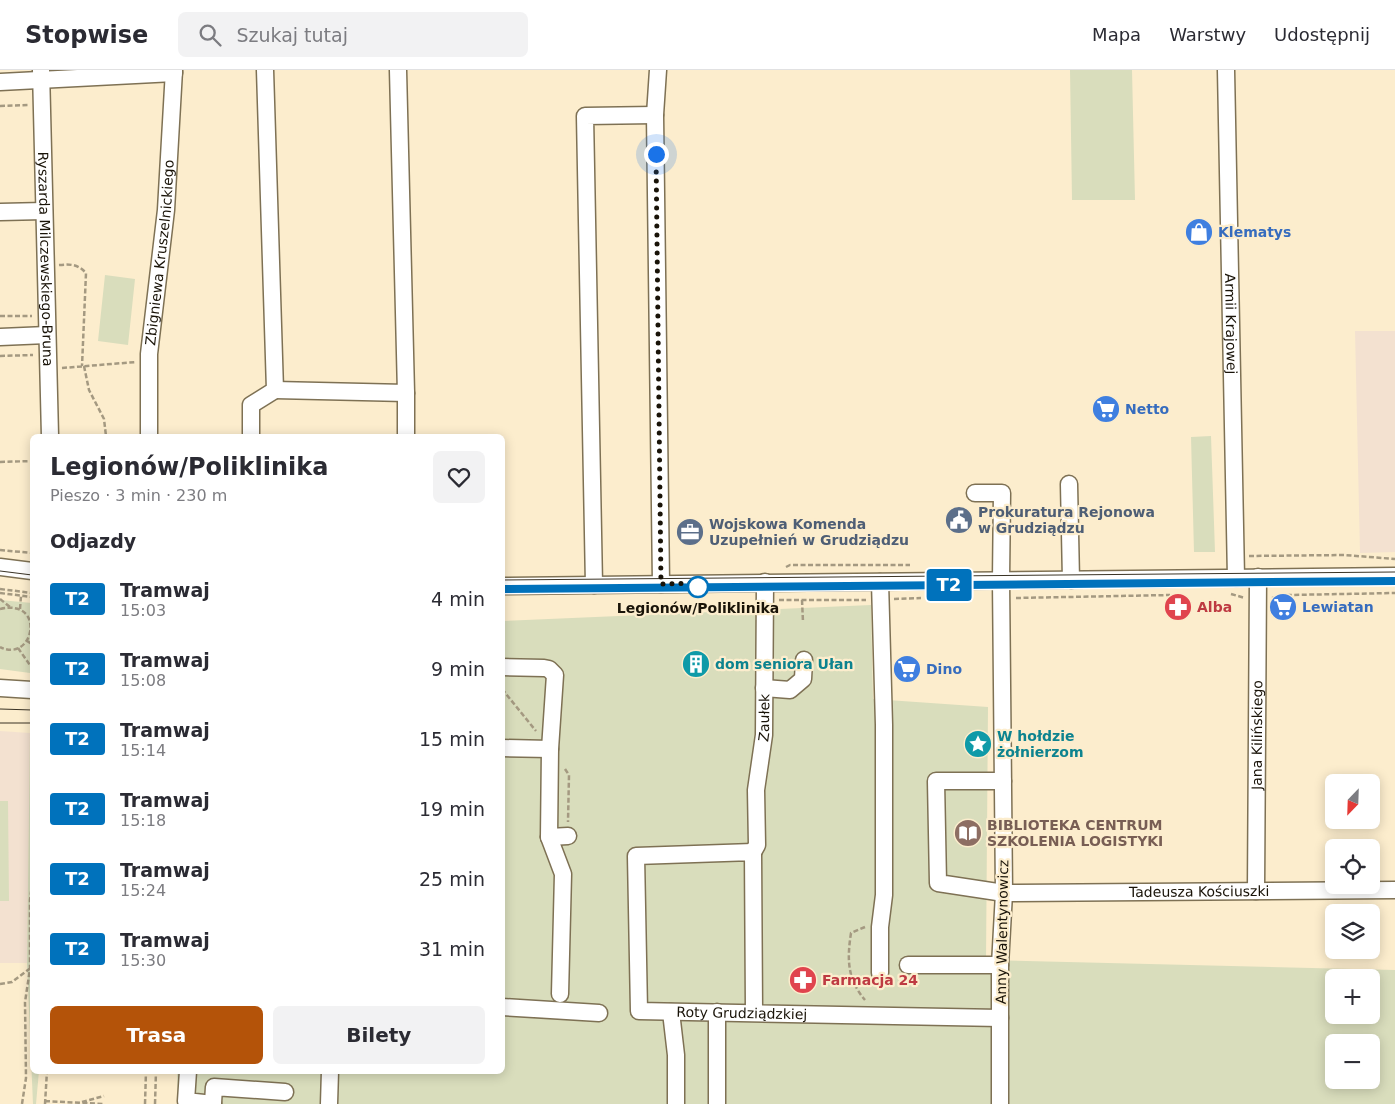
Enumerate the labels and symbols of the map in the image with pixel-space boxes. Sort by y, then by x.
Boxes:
your location [644,142,669,167]
street label: Ryszarda Milczewskiego-Bruna [35,151,56,367]
street label: Zbigniewa Kruszelnickiego [142,159,177,346]
shop icon: Klematys [1184,217,1214,247]
place label: Klematys [1218,224,1291,240]
street label: Armii Krajowej [1222,273,1240,375]
supermarket icon: Netto [1091,394,1121,424]
place label: Netto [1125,401,1170,417]
place label: Prokuratura Rejonowa w Grudziądzu [978,504,1155,536]
public building icon: Prokuratura Rejonowa w Grudziądzu [944,505,974,535]
place label: Wojskowa Komenda Uzupełnień w Grudziądzu [709,516,909,548]
office icon: Wojskowa Komenda Uzupełnień w Grudziądzu [675,517,705,547]
line badge: T2 [926,569,972,601]
marker: Legionów/Poliklinika [687,576,709,598]
pharmacy icon: Alba [1163,592,1193,622]
supermarket icon: Lewiatan [1268,592,1298,622]
place label: Alba [1197,599,1232,615]
place label: Lewiatan [1302,599,1374,615]
place label: Legionów/Poliklinika [617,600,779,616]
building icon: dom seniora Ułan [681,649,711,679]
supermarket icon: Dino [892,654,922,684]
place label: dom seniora Ułan [715,656,854,672]
place label: Dino [926,661,962,677]
street label: Jana Kilińskiego [1249,680,1265,791]
street label: Zaułek [755,693,772,743]
place label: W hołdzie żołnierzom [997,728,1083,760]
place icon: W hołdzie żołnierzom [963,729,993,759]
north arrow [1325,774,1380,829]
place label: BIBLIOTEKA CENTRUM SZKOLENIA LOGISTYKI [987,817,1163,849]
library icon: BIBLIOTEKA CENTRUM SZKOLENIA LOGISTYKI [953,818,983,848]
street label: Anny Walentynowicz [993,860,1011,1004]
street label: Tadeusza Kościuszki [1128,883,1269,900]
pharmacy icon: Farmacja 24 [788,965,818,995]
place label: Farmacja 24 [822,972,918,988]
street label: Roty Grudziądzkiej [676,1004,807,1022]

